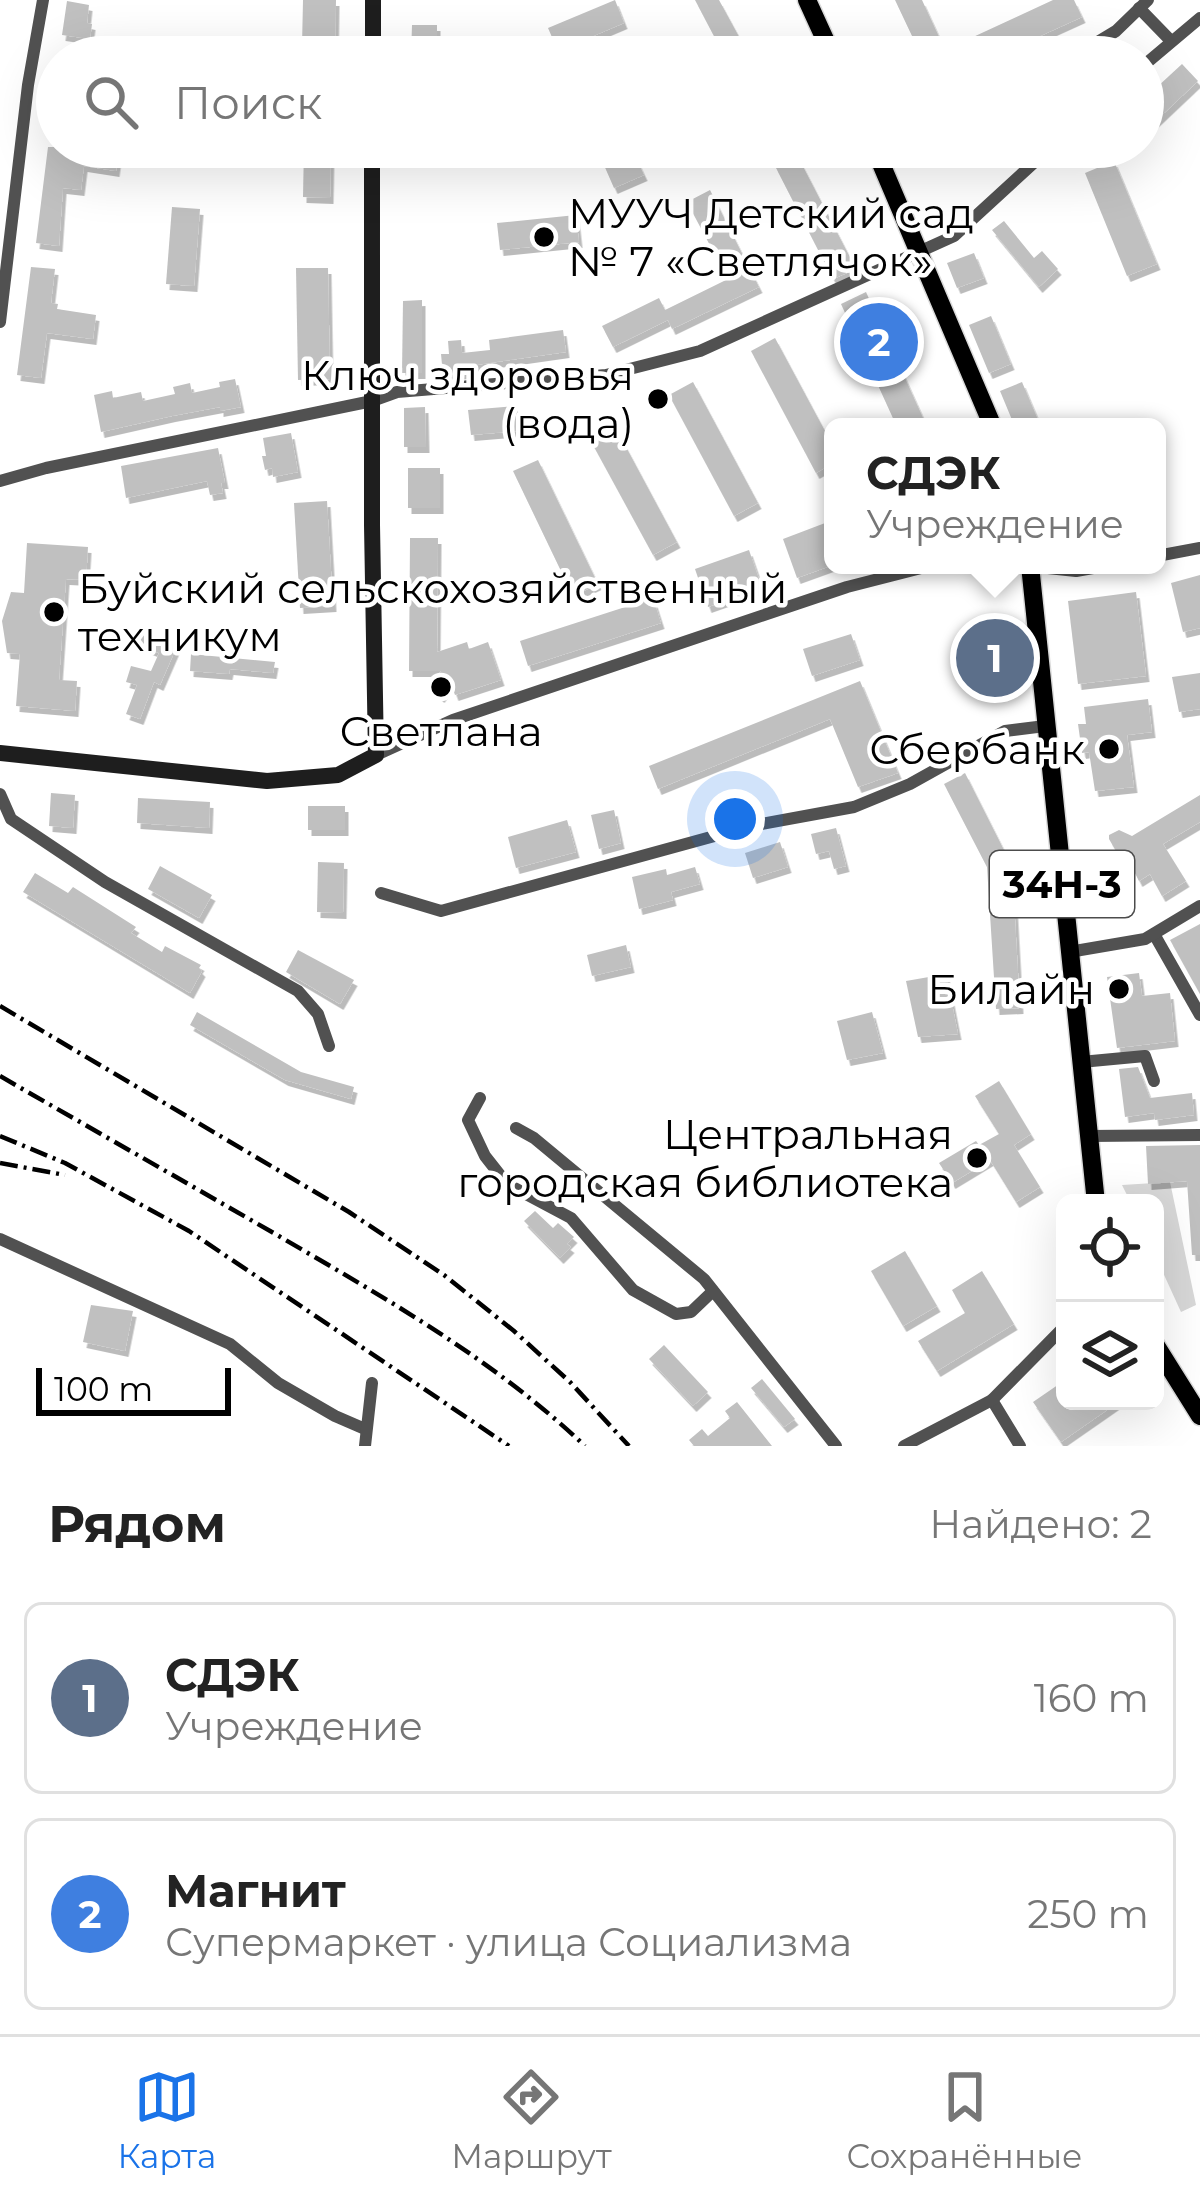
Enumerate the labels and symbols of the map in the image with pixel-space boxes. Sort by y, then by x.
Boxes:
place label: МУУЧ Детский сад № 7 «Светлячок» [568,187,974,287]
marker: МУУЧ Детский сад № 7 «Светлячок» [531,224,557,250]
pin: 2 [840,297,918,387]
place label: Ключ здоровья (вода) [301,349,634,449]
marker: Ключ здоровья (вода) [645,386,671,412]
place label: Буйский сельскохозяйственный техникум [78,562,787,662]
marker: Буйский сельскохозяйственный техникум [41,599,67,625]
pin: 1 [956,613,1034,703]
marker: Светлана [428,674,454,700]
place label: Светлана [340,705,543,757]
place label: Сбербанк [869,723,1085,775]
marker: Сбербанк [1096,736,1122,762]
your location [705,789,765,849]
road number: 34Н-3 [990,851,1134,917]
place label: Билайн [927,963,1095,1015]
marker: Билайн [1106,976,1132,1002]
place label: Центральная городская библиотека [457,1108,953,1208]
marker: Центральная городская библиотека [964,1145,990,1171]
scale bar [36,1362,231,1415]

